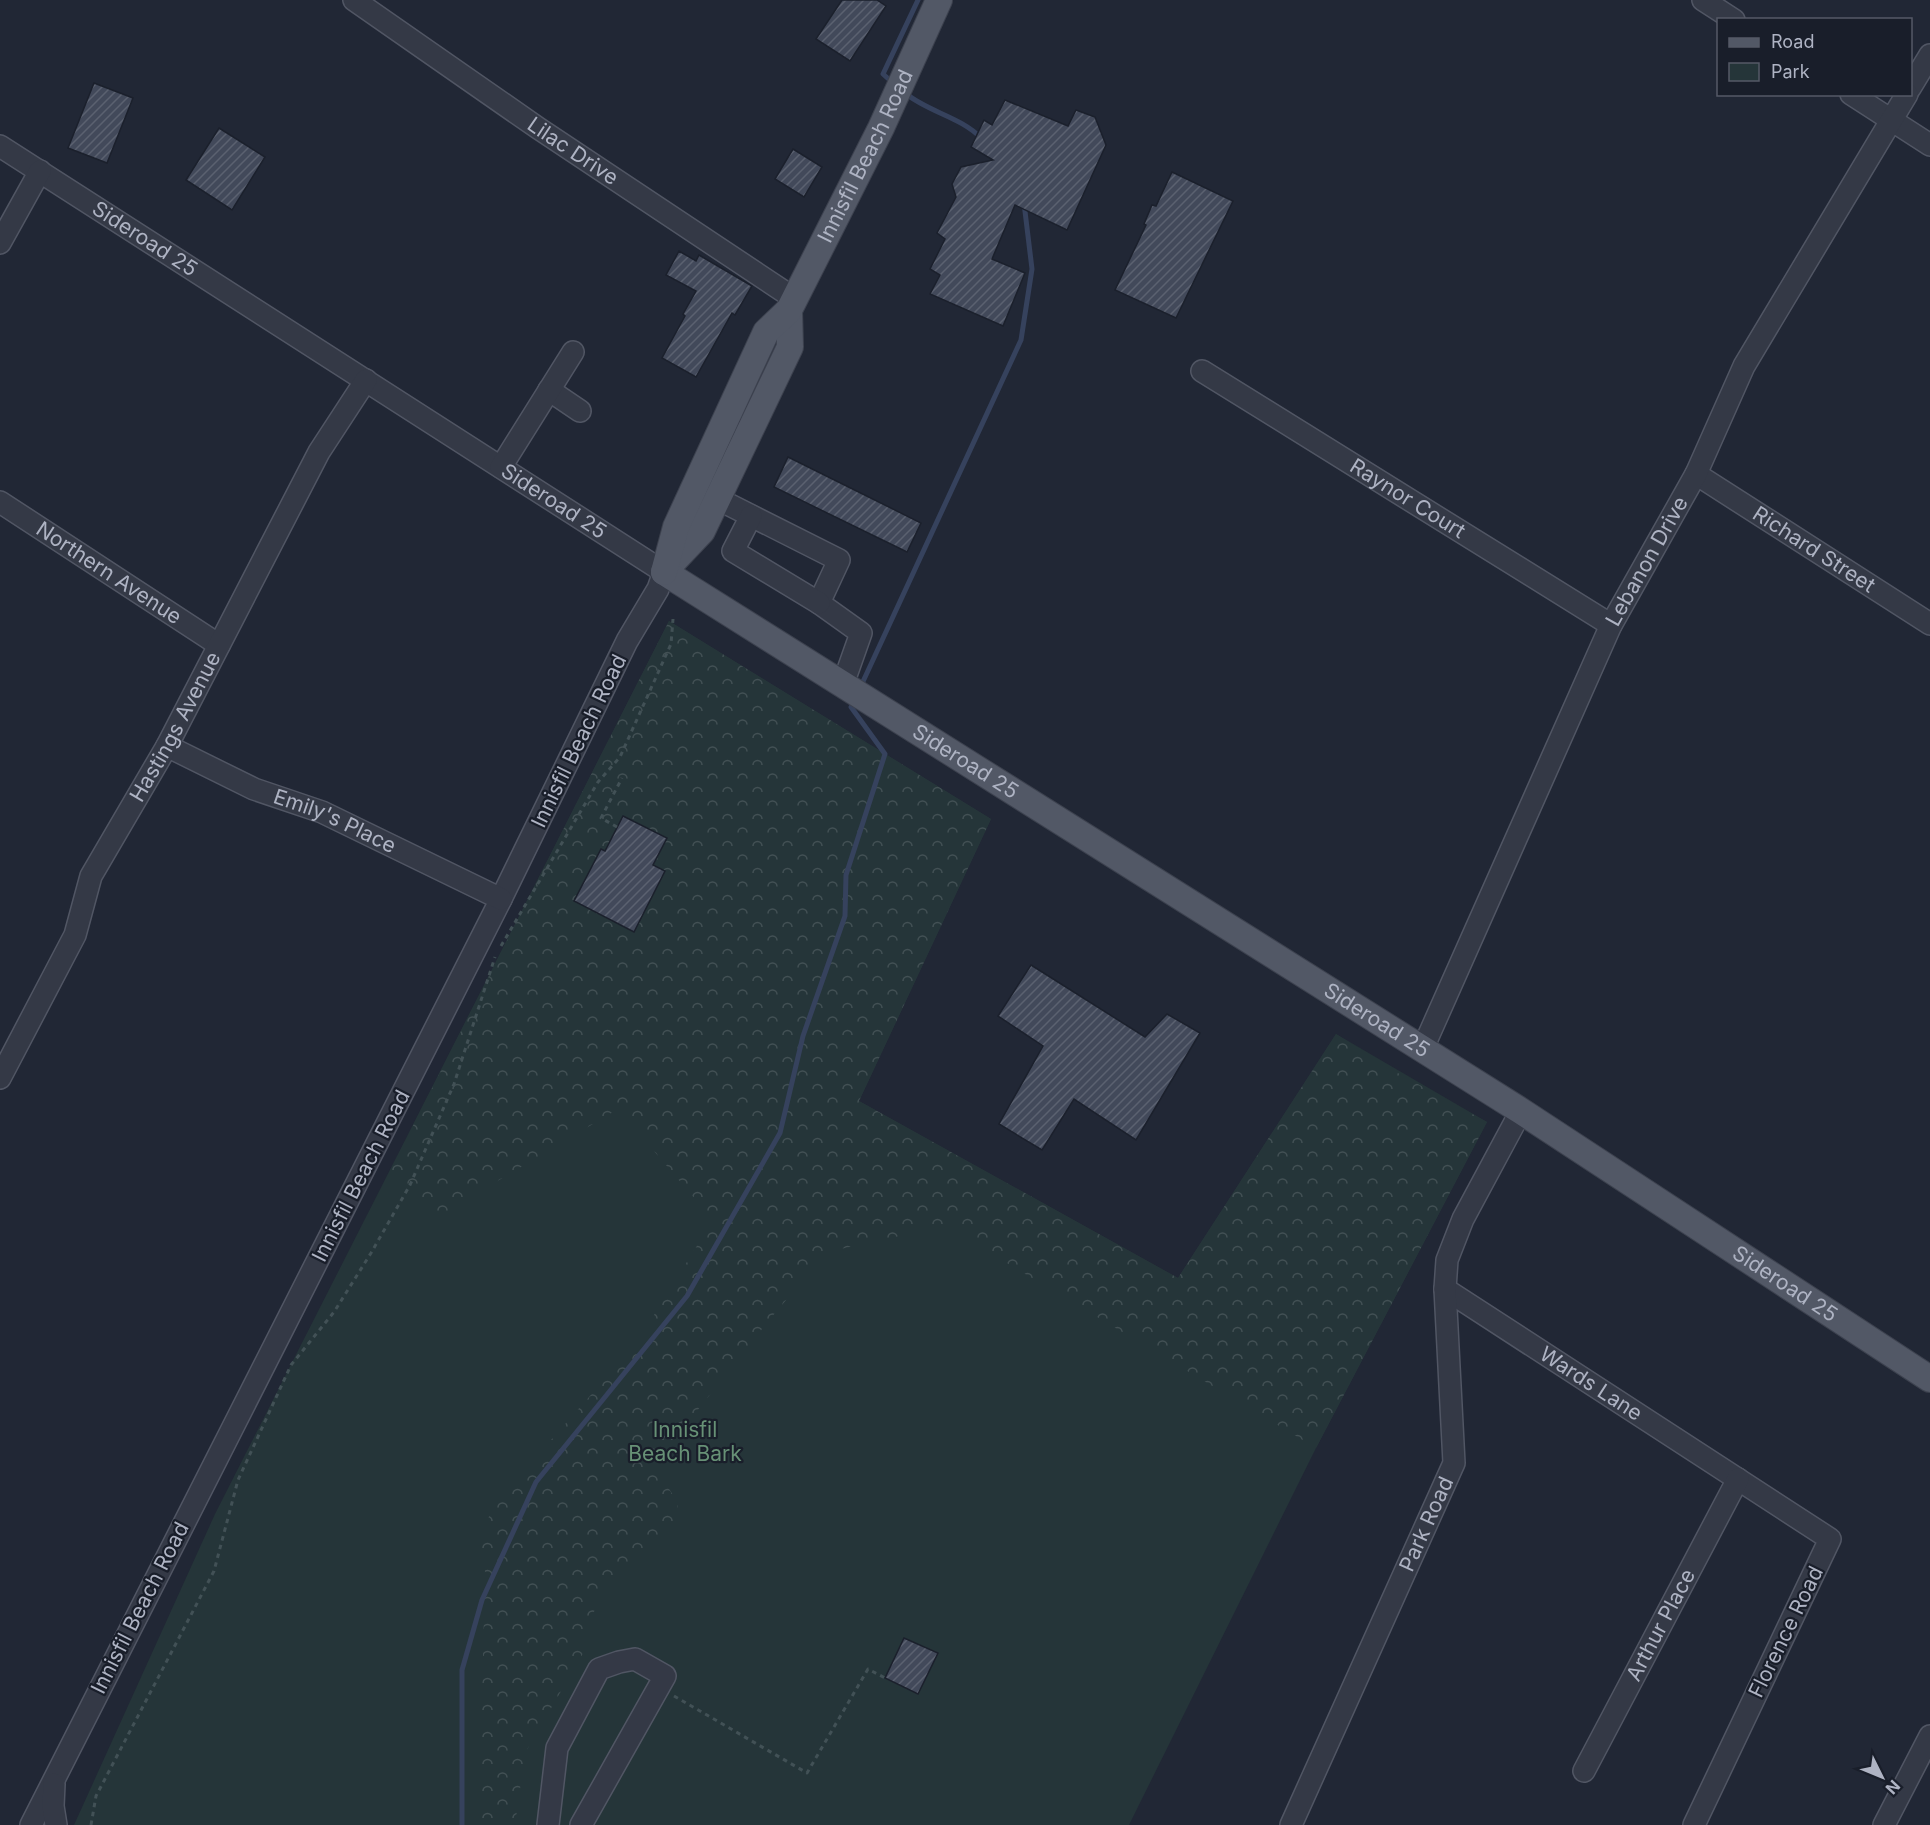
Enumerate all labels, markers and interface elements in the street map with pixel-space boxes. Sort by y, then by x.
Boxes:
legend [1717,18,1912,96]
text: Road [1771,31,1814,52]
text: Park [1771,61,1810,82]
street label: Innisfil Beach Road [812,66,918,247]
street label: Lilac Drive [523,112,623,190]
street label: Sideroad 25 [88,195,202,281]
street label: Raynor Court [1346,453,1470,543]
street label: Sideroad 25 [497,458,611,544]
street label: Lebanon Drive [1600,492,1693,630]
street label: Richard Street [1748,501,1880,598]
street label: Northern Avenue [32,516,187,629]
street label: Hastings Avenue [124,648,225,806]
street label: Innisfil Beach Road [526,650,631,831]
street label: Sideroad 25 [908,719,1023,804]
street label: Emily's Place [270,784,400,858]
street label: Sideroad 25 [1319,977,1435,1062]
street label: Innisfil Beach Road [306,1086,415,1266]
street label: Sideroad 25 [1728,1240,1842,1327]
street label: Wards Lane [1535,1341,1647,1426]
park label: Innisfil Beach Bark [628,1417,742,1466]
street label: Park Road [1394,1472,1458,1575]
street label: Innisfil Beach Road [85,1518,194,1698]
street label: Florence Road [1743,1562,1828,1702]
street label: Arthur Place [1621,1565,1700,1685]
north arrow [1852,1747,1912,1807]
text: N [1881,1776,1904,1799]

